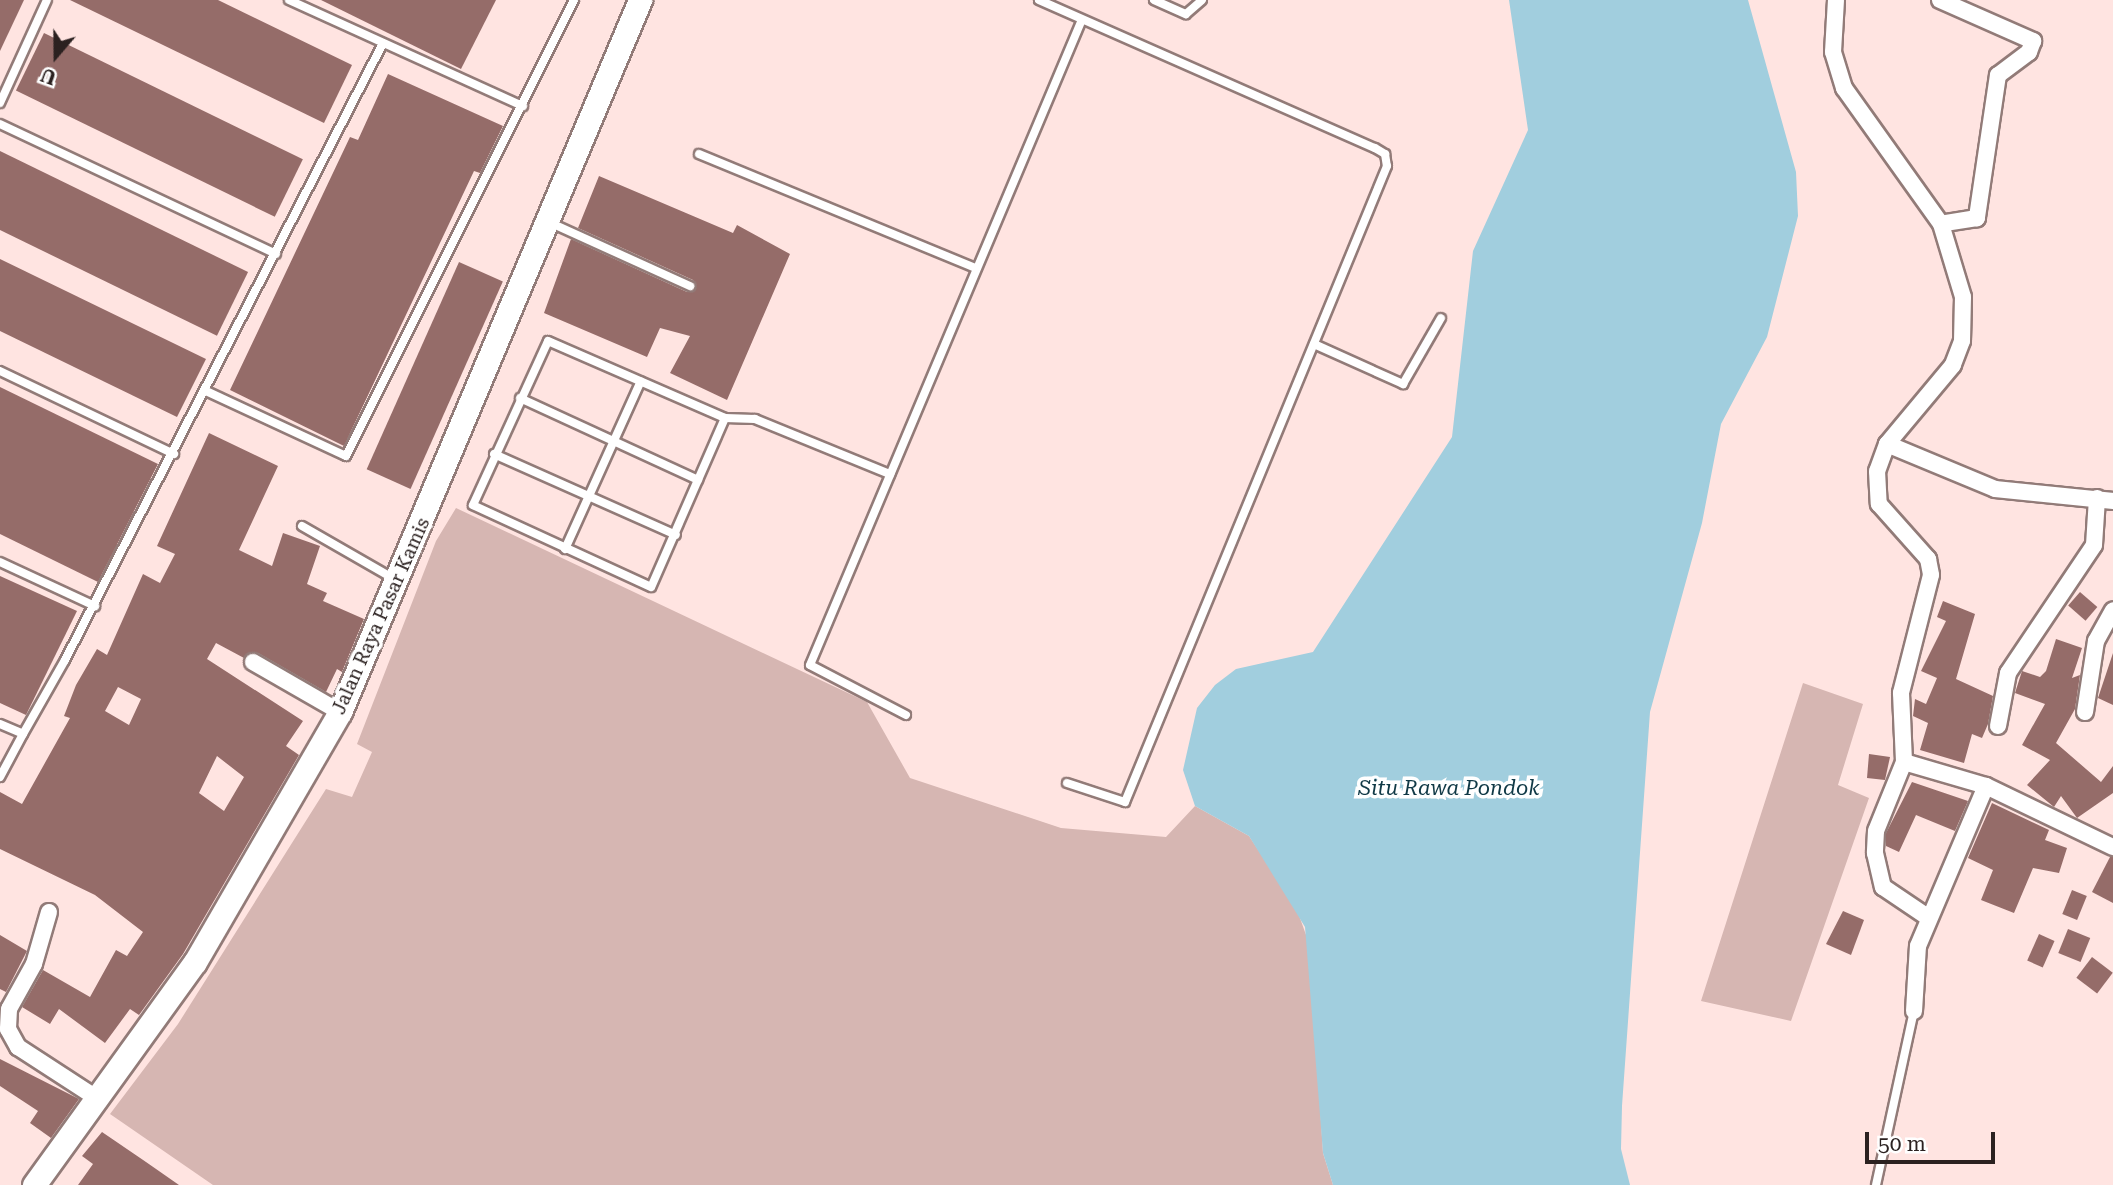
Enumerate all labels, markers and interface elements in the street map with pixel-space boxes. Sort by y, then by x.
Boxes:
north arrow [21,21,91,91]
text: U [38,63,59,90]
street label: Jalan Raya Pasar Kamis [327,514,435,718]
water label: Situ Rawa Pondok [1358,775,1540,801]
scale bar [1868,1118,1997,1162]
text: 50 m [1878,1132,1926,1156]

